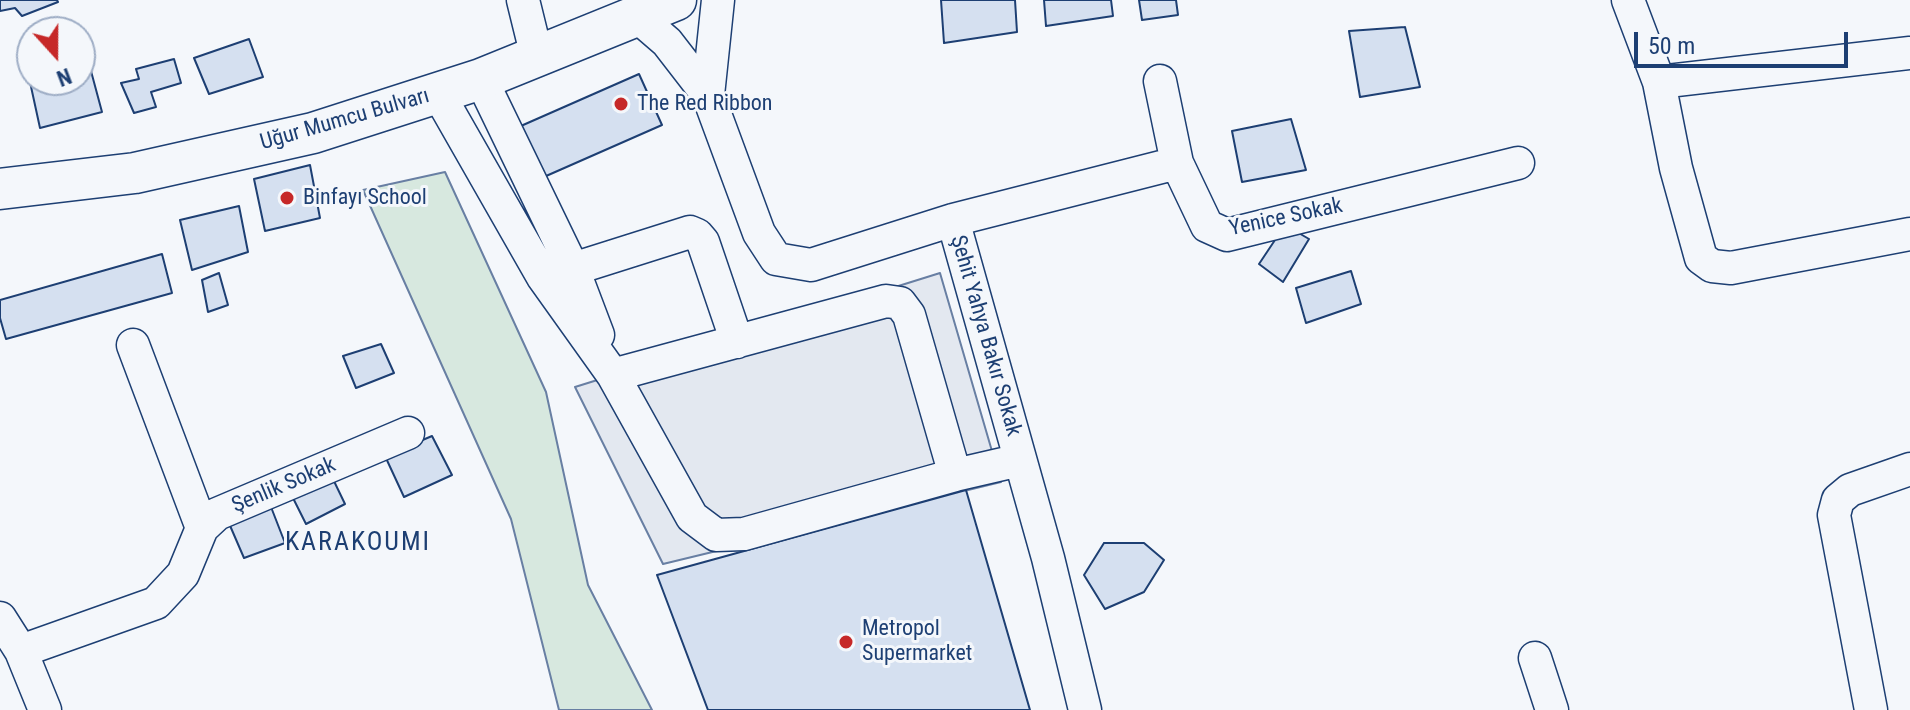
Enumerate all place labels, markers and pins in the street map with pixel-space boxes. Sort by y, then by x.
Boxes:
place label: The Red Ribbon [637,91,773,117]
marker: The Red Ribbon [612,95,630,113]
place label: Binfayı School [303,185,427,211]
marker: Binfayı School [278,189,296,207]
place label: Metropol Supermarket [862,616,972,668]
marker: Metropol Supermarket [837,633,855,651]

